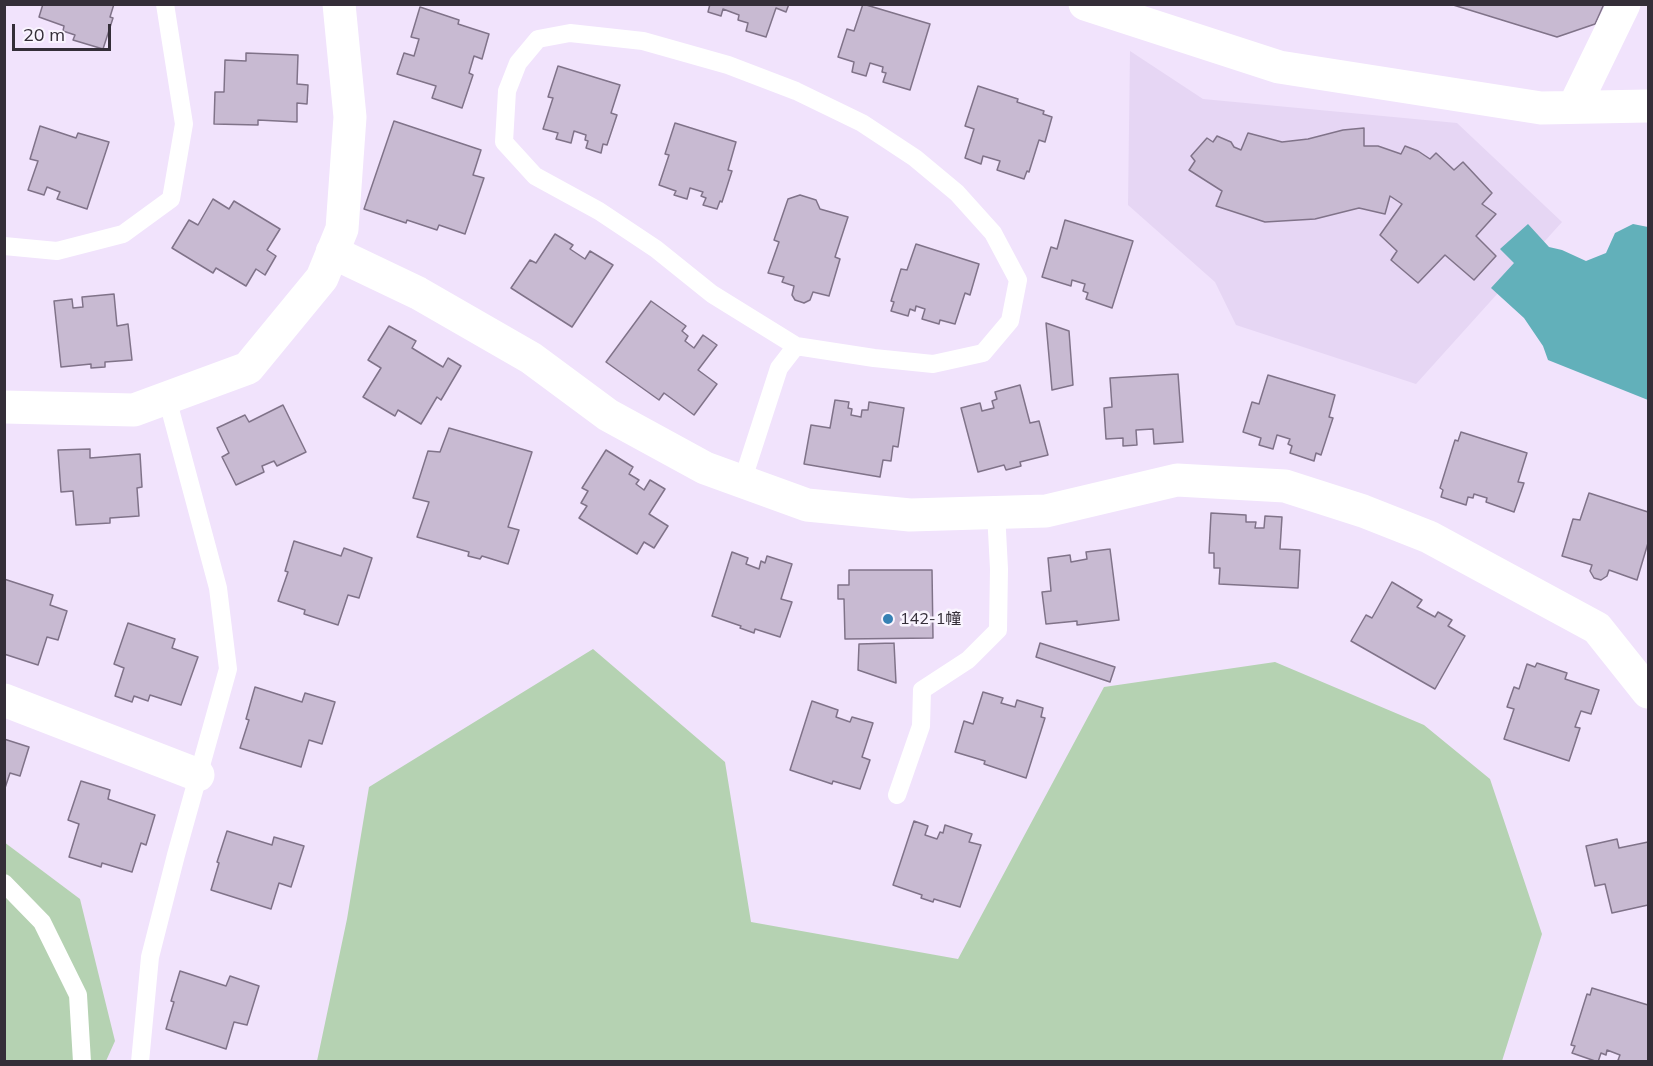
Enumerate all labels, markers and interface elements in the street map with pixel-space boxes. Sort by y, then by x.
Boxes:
scale bar [15,12,114,50]
text: 20 m [23,23,65,46]
place label: 142-1幢 [900,609,961,629]
marker: 142-1幢 [881,612,895,626]

